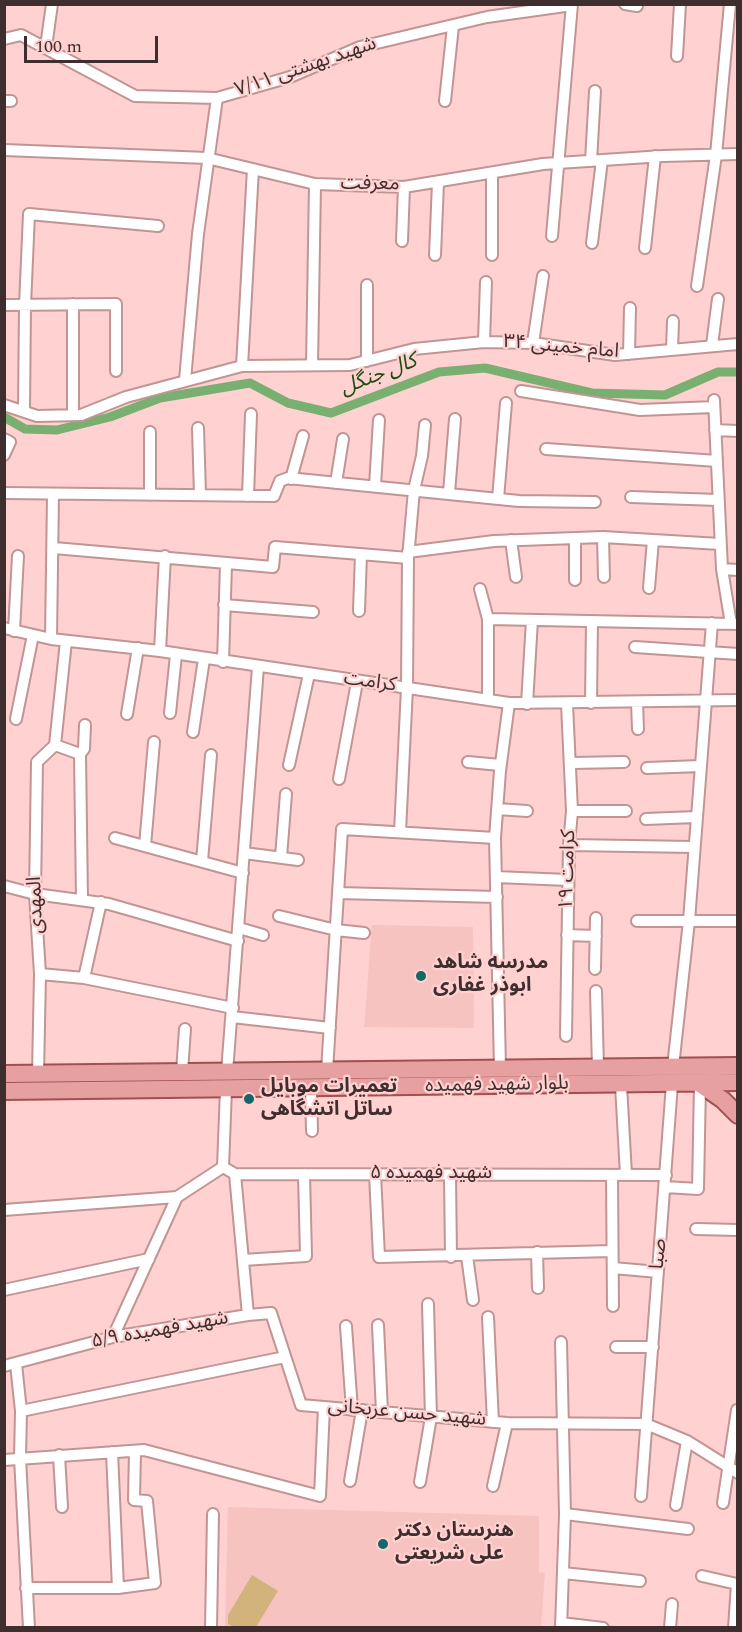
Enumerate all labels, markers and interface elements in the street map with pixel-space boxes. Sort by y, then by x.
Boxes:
scale bar [27,24,160,62]
text: 100 m [35,33,82,60]
street label: شهید بهشتی ۷/۱۱ [232,33,380,103]
street label: معرفت [340,172,400,198]
street label: امام خمینی ۳۴ [502,331,620,365]
water label: کال جنگل [337,350,421,402]
street label: کرامت [342,667,398,699]
street label: کرامت ۱۹ [556,829,582,911]
street label: المهدی [24,876,50,934]
place label: مدرسه شاهد ابوذر غفاری [433,952,548,999]
marker: مدرسه شاهد ابوذر غفاری [414,969,428,983]
street label: بلوار شهید فهمیده [425,1073,569,1099]
place label: تعمیرات موبایل ساتل اتشگاهی [261,1076,397,1123]
marker: تعمیرات موبایل ساتل اتشگاهی [242,1092,256,1106]
street label: شهید فهمیده ۵ [370,1162,492,1186]
street label: صبا [647,1238,673,1270]
street label: شهید فهمیده ۵/۹ [90,1307,230,1355]
street label: شهید حسن عربخانی [327,1395,487,1433]
place label: هنرستان دکتر علی شریعتی [395,1520,514,1567]
marker: هنرستان دکتر علی شریعتی [376,1537,390,1551]

